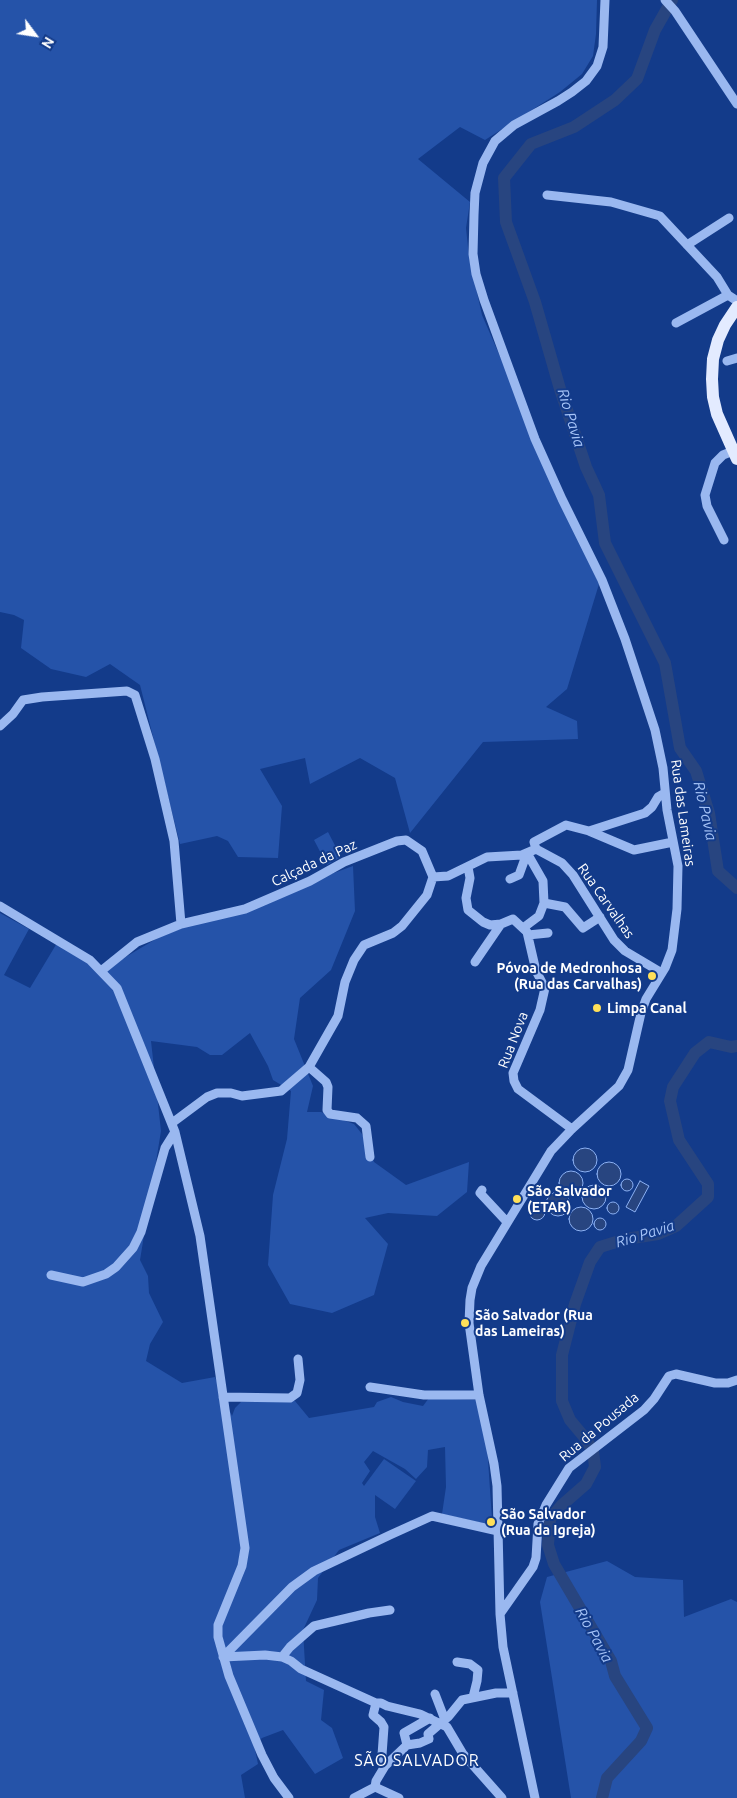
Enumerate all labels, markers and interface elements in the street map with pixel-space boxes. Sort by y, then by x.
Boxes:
north arrow [10,10,60,60]
text: N [38,34,57,51]
water label: Rio Pavia [554,387,588,449]
street label: Rua das Lameiras [667,758,699,868]
water label: Rio Pavia [689,780,721,842]
street label: Calçada da Paz [269,836,359,890]
street label: Rua Carvalhas [574,860,638,942]
place label: Póvoa de Medronhosa (Rua das Carvalhas) [497,960,642,992]
marker: Póvoa de Medronhosa (Rua das Carvalhas) [646,970,658,982]
place label: Limpa Canal [607,1000,687,1016]
marker: Limpa Canal [591,1002,603,1014]
street label: Rua Nova [495,1009,531,1071]
place label: São Salvador (ETAR) [527,1183,612,1216]
marker: São Salvador (ETAR) [511,1193,523,1205]
water label: Rio Pavia [614,1217,676,1251]
place label: São Salvador (Rua das Lameiras) [475,1307,593,1340]
marker: São Salvador (Rua das Lameiras) [459,1317,471,1329]
street label: Rua da Pousada [556,1389,642,1465]
place label: São Salvador (Rua da Igreja) [501,1506,596,1538]
marker: São Salvador (Rua da Igreja) [485,1516,497,1528]
water label: Rio Pavia [572,1604,616,1666]
district label: SÃO SALVADOR [353,1751,481,1771]

